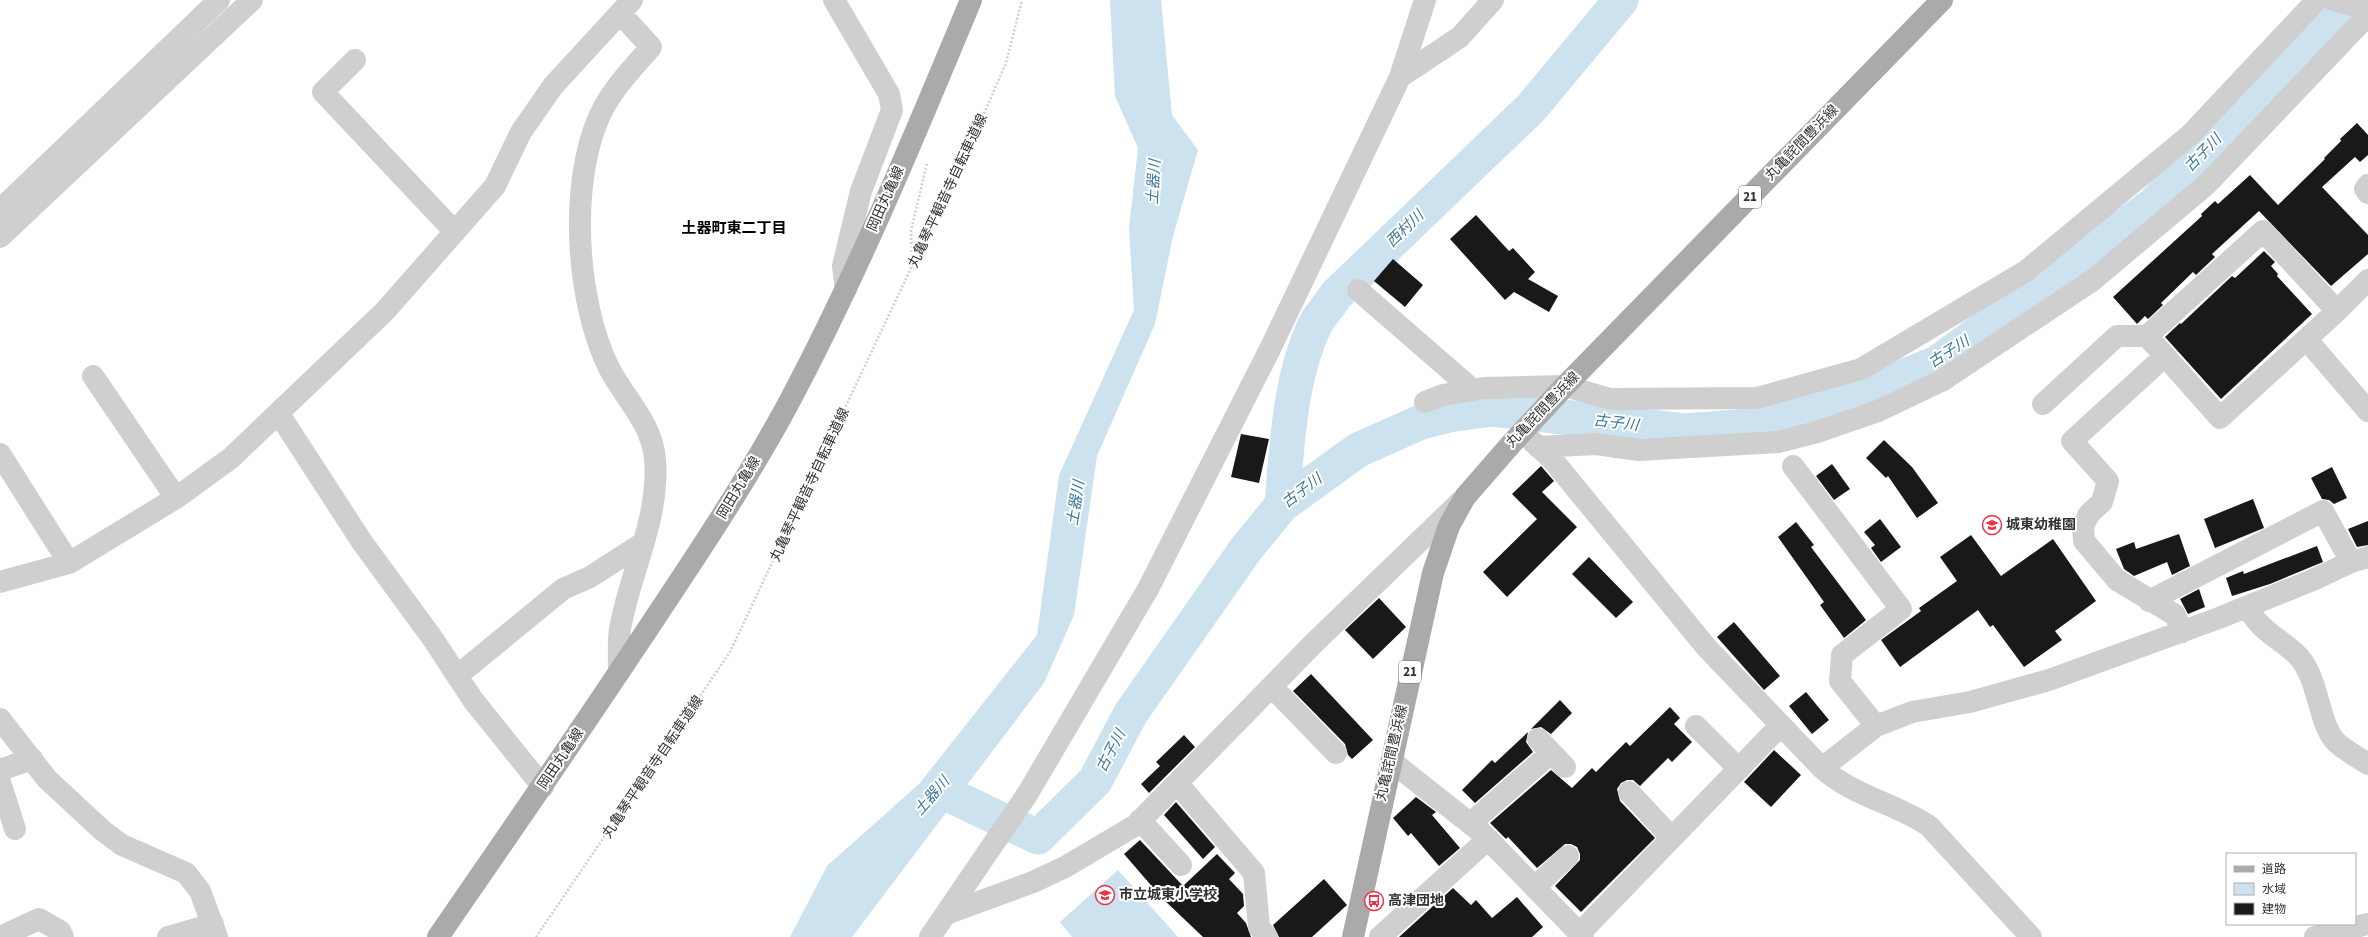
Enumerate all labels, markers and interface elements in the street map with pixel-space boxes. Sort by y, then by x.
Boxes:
street label: 丸亀詫間豊浜線 [1761,101,1843,185]
street label: 丸亀琴平観音寺自転車道線 [903,111,993,271]
water label: 古子川 [2180,128,2228,176]
water label: 土器川 [1142,157,1166,205]
street label: 岡田丸亀線 [863,163,909,235]
road number: 21 [1739,186,1761,208]
water label: 西村川 [1382,204,1430,252]
district label: 土器町東二丁目 [681,218,787,239]
water label: 古子川 [1924,330,1975,373]
street label: 丸亀詫間豊浜線 [1502,368,1584,452]
street label: 丸亀琴平観音寺自転車道線 [765,405,855,565]
water label: 古子川 [1592,410,1642,436]
street label: 岡田丸亀線 [712,453,766,523]
water label: 古子川 [1278,468,1328,513]
water label: 土器川 [1062,477,1090,527]
school or university icon: 城東幼稚園 [1981,514,2003,536]
place label: 城東幼稚園 [2006,515,2076,535]
road number: 21 [1399,661,1421,683]
street label: 丸亀琴平観音寺自転車道線 [598,692,708,842]
street label: 丸亀詫間豊浜線 [1371,703,1413,803]
street label: 岡田丸亀線 [533,724,589,794]
water label: 古子川 [1091,724,1132,776]
water label: 土器川 [909,771,956,820]
legend [2226,853,2356,925]
text: 道路 [2262,861,2286,878]
text: 水域 [2262,881,2286,898]
school or university icon: 市立城東小学校 [1094,884,1116,906]
place label: 市立城東小学校 [1119,885,1217,905]
bus stop icon: 高津団地 [1363,890,1385,912]
place label: 高津団地 [1388,891,1444,911]
text: 建物 [2262,901,2286,918]

